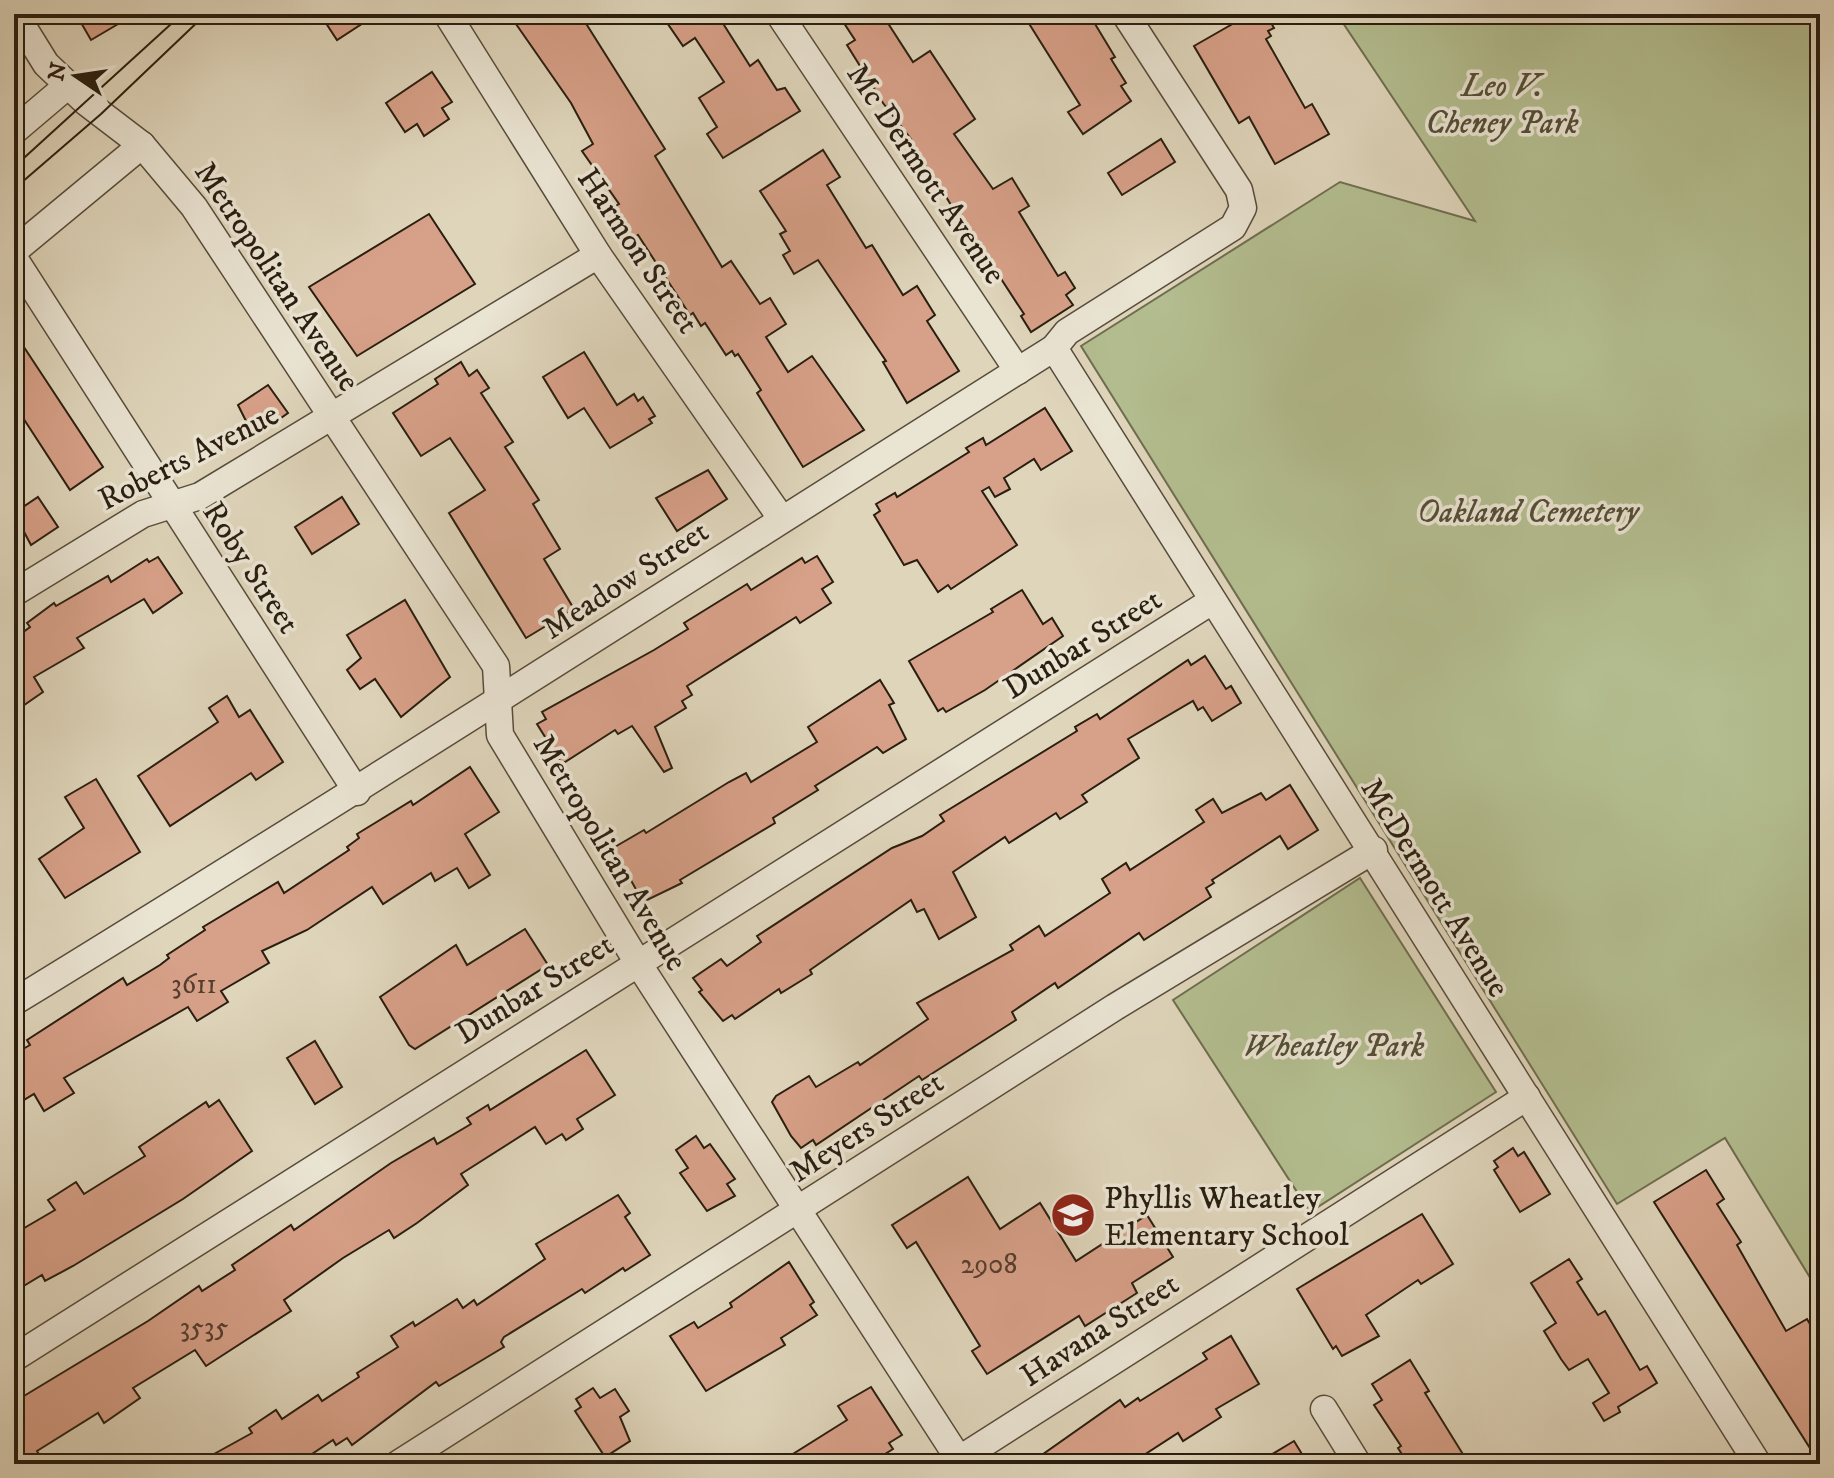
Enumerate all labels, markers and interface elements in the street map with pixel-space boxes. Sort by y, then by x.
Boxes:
north arrow [36,36,116,116]
street label: Mc Dermott Avenue [837,56,1014,292]
text: N [43,60,73,84]
park label: Leo V. Cheney Park [1425,67,1579,144]
street label: Metropolitan Avenue [185,155,368,400]
street label: Harmon Street [567,161,707,342]
street label: Roberts Avenue [92,395,286,520]
park label: Oakland Cemetery [1417,493,1641,533]
street label: Roby Street [193,495,308,642]
street label: Meadow Street [535,512,717,649]
street label: Dunbar Street [997,580,1170,709]
street label: Metropolitan Avenue [523,728,696,978]
street label: McDermott Avenue [1351,771,1518,1005]
street label: Dunbar Street [449,925,622,1054]
house number: 3611 [171,967,217,1002]
park label: Wheatley Park [1244,1027,1425,1067]
street label: Meyers Street [783,1063,952,1192]
place label: Phyllis Wheatley Elementary School [1104,1179,1349,1256]
school or university icon: Phyllis Wheatley Elementary School [1049,1191,1097,1239]
house number: 2908 [961,1247,1017,1282]
street label: Havana Street [1013,1265,1187,1397]
house number: 3535 [180,1310,228,1345]

